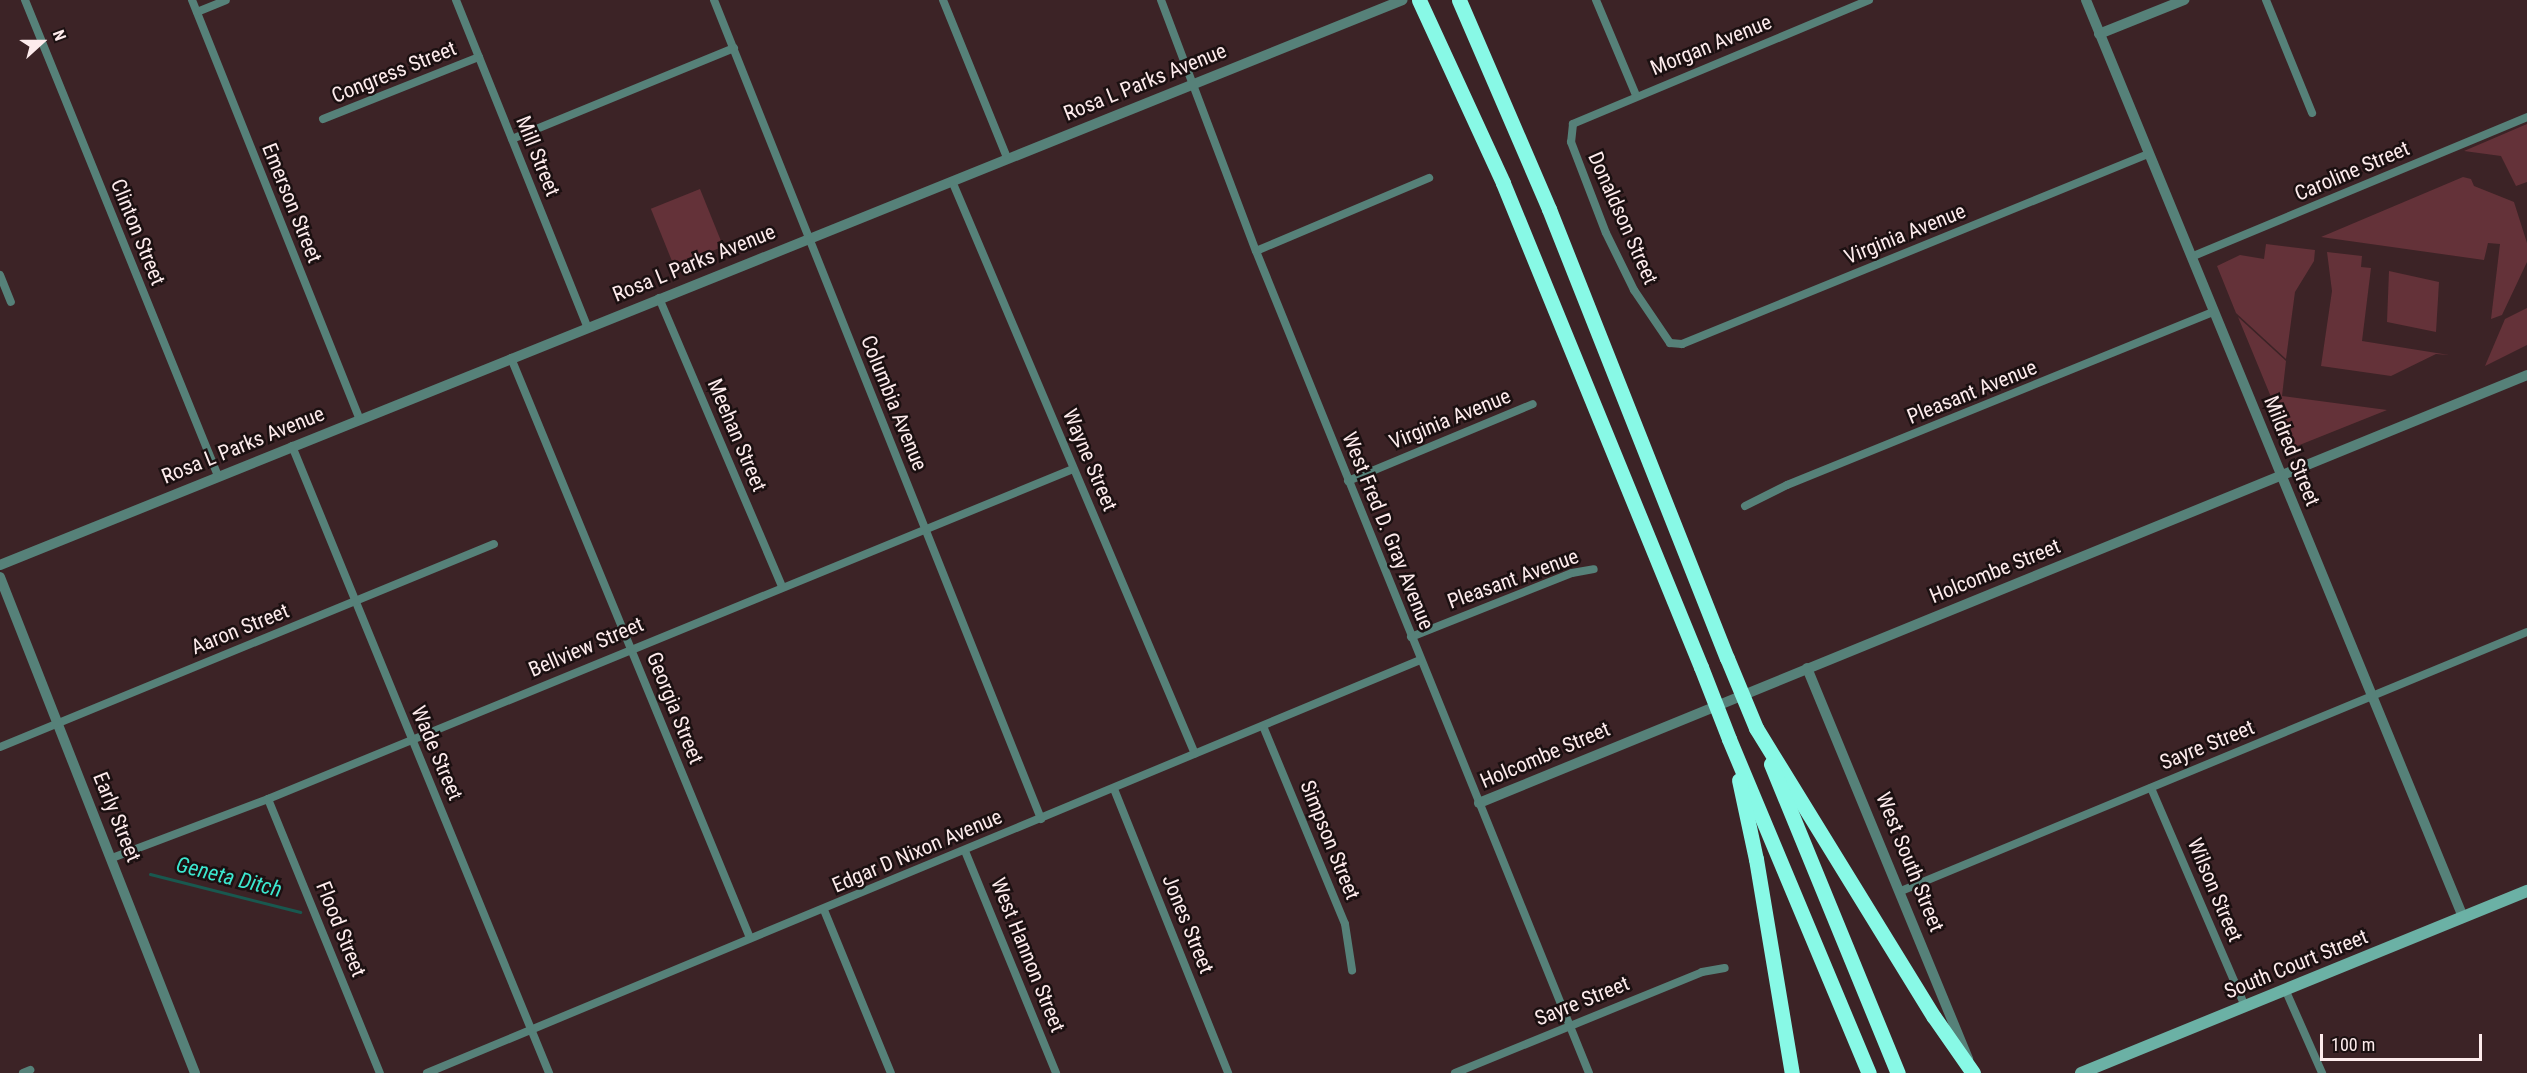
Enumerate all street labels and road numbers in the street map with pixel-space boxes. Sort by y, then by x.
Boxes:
street label: Morgan Avenue [1647,9,1775,81]
street label: Congress Street [328,36,460,108]
street label: Rosa L Parks Avenue [1060,38,1230,126]
street label: Mill Street [511,112,565,200]
street label: Caroline Street [2291,135,2413,207]
street label: Emerson Street [257,139,327,267]
street label: Donaldson Street [1583,148,1663,288]
street label: Clinton Street [105,175,171,289]
street label: Virginia Avenue [1841,198,1969,270]
street label: Rosa L Parks Avenue [609,219,779,307]
street label: Columbia Avenue [855,332,933,474]
street label: Pleasant Avenue [1903,355,2041,429]
street label: Meehan Street [702,375,772,495]
street label: Virginia Avenue [1386,383,1514,455]
street label: Mildred Street [2259,392,2325,510]
street label: Rosa L Parks Avenue [158,401,328,489]
street label: Wayne Street [1057,405,1123,515]
street label: West Fred D. Gray Avenue [1337,429,1439,633]
street label: Holcombe Street [1926,533,2064,609]
street label: Pleasant Avenue [1444,544,1582,614]
street label: Aaron Street [187,598,293,660]
street label: Bellview Street [525,612,647,682]
street label: Georgia Street [641,648,709,768]
street label: Wade Street [406,702,468,804]
street label: Sayre Street [2156,715,2258,775]
street label: Holcombe Street [1476,716,1614,794]
street label: Early Street [88,768,146,866]
street label: Simpson Street [1295,777,1365,903]
street label: West South Street [1871,789,1949,935]
street label: Edgar D Nixon Avenue [828,804,1006,898]
street label: Wilson Street [2182,834,2248,946]
street label: Jones Street [1157,871,1219,977]
street label: West Hannon Street [986,874,1070,1036]
street label: Flood Street [311,878,371,980]
street label: South Court Street [2221,924,2371,1004]
street label: Sayre Street [1531,971,1633,1031]

